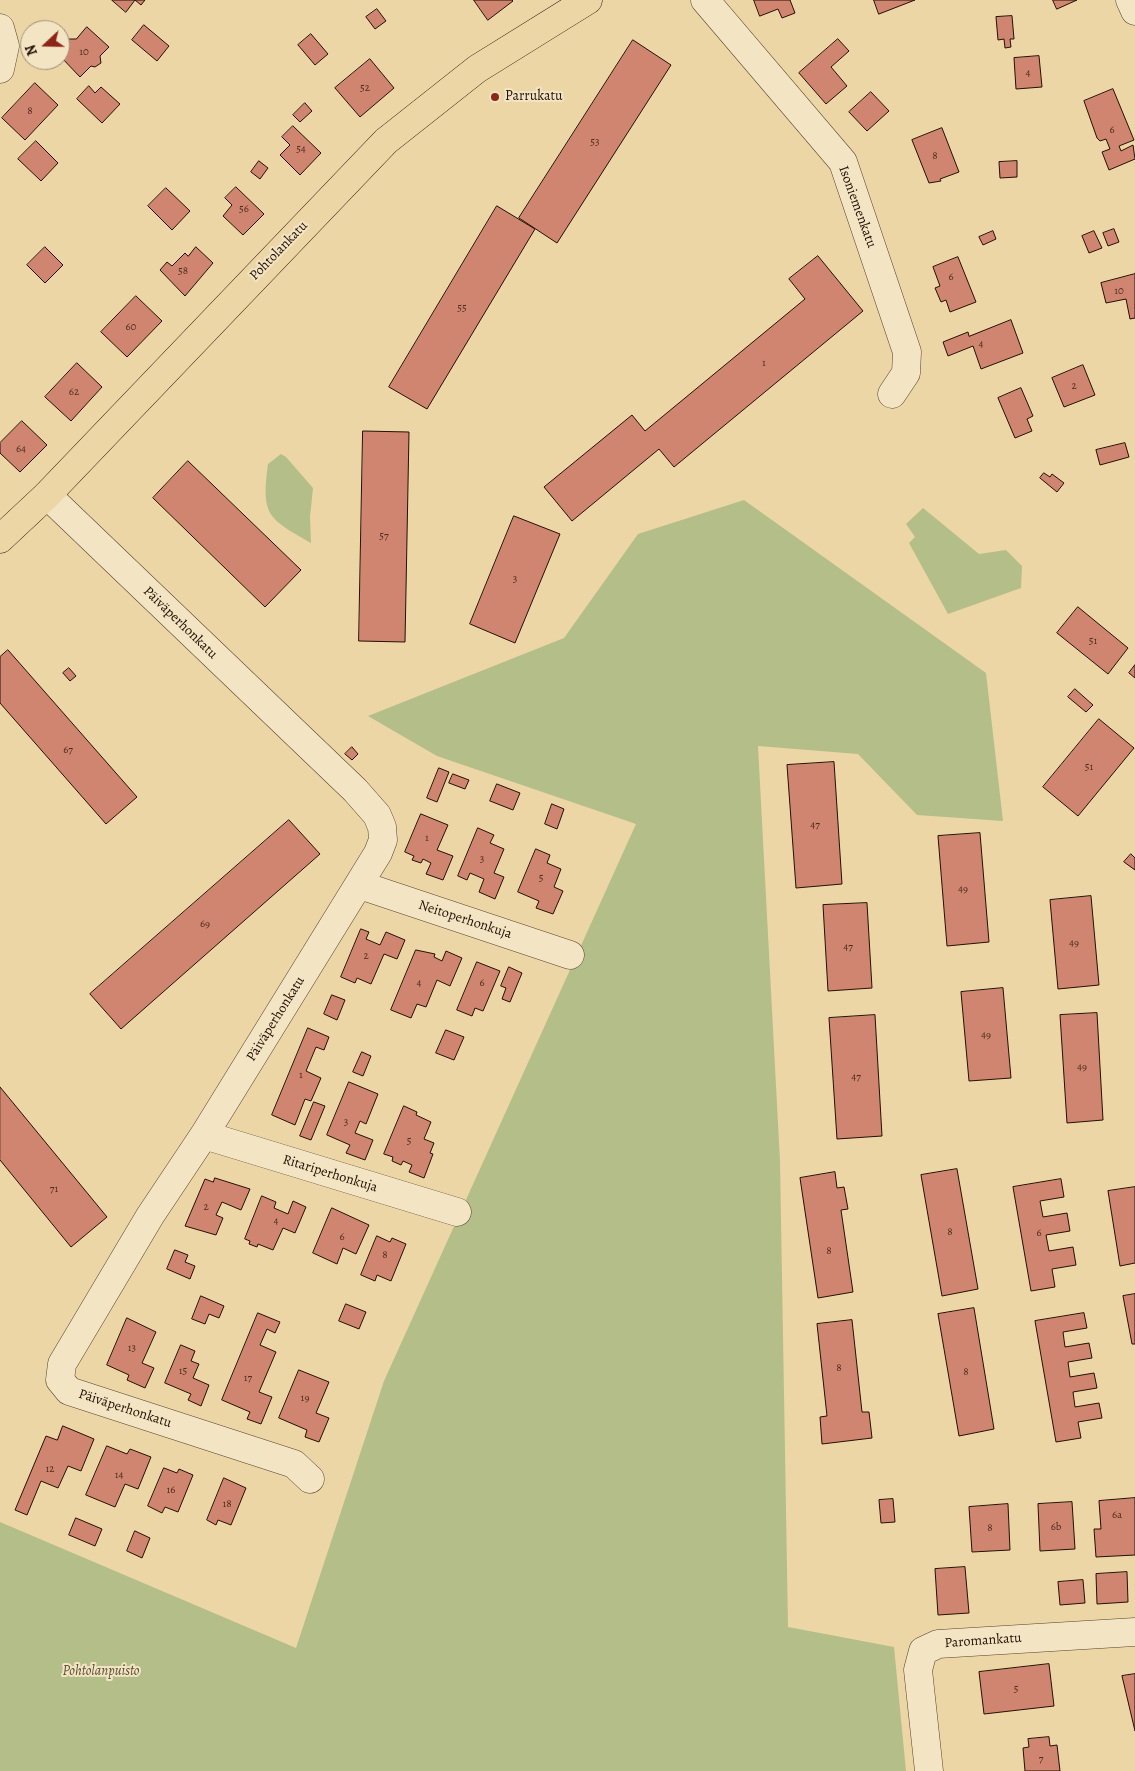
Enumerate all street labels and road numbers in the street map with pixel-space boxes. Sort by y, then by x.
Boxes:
street label: Isoniemenkatu [834,164,880,250]
street label: Pohtolankatu [247,218,311,284]
street label: Päiväperhonkatu [139,583,221,663]
street label: Neitoperhonkuja [416,897,514,943]
street label: Päiväperhonkatu [243,973,309,1065]
street label: Ritariperhonkuja [280,1152,380,1196]
street label: Päiväperhonkatu [76,1386,174,1432]
street label: Paromankatu [944,1630,1022,1652]

